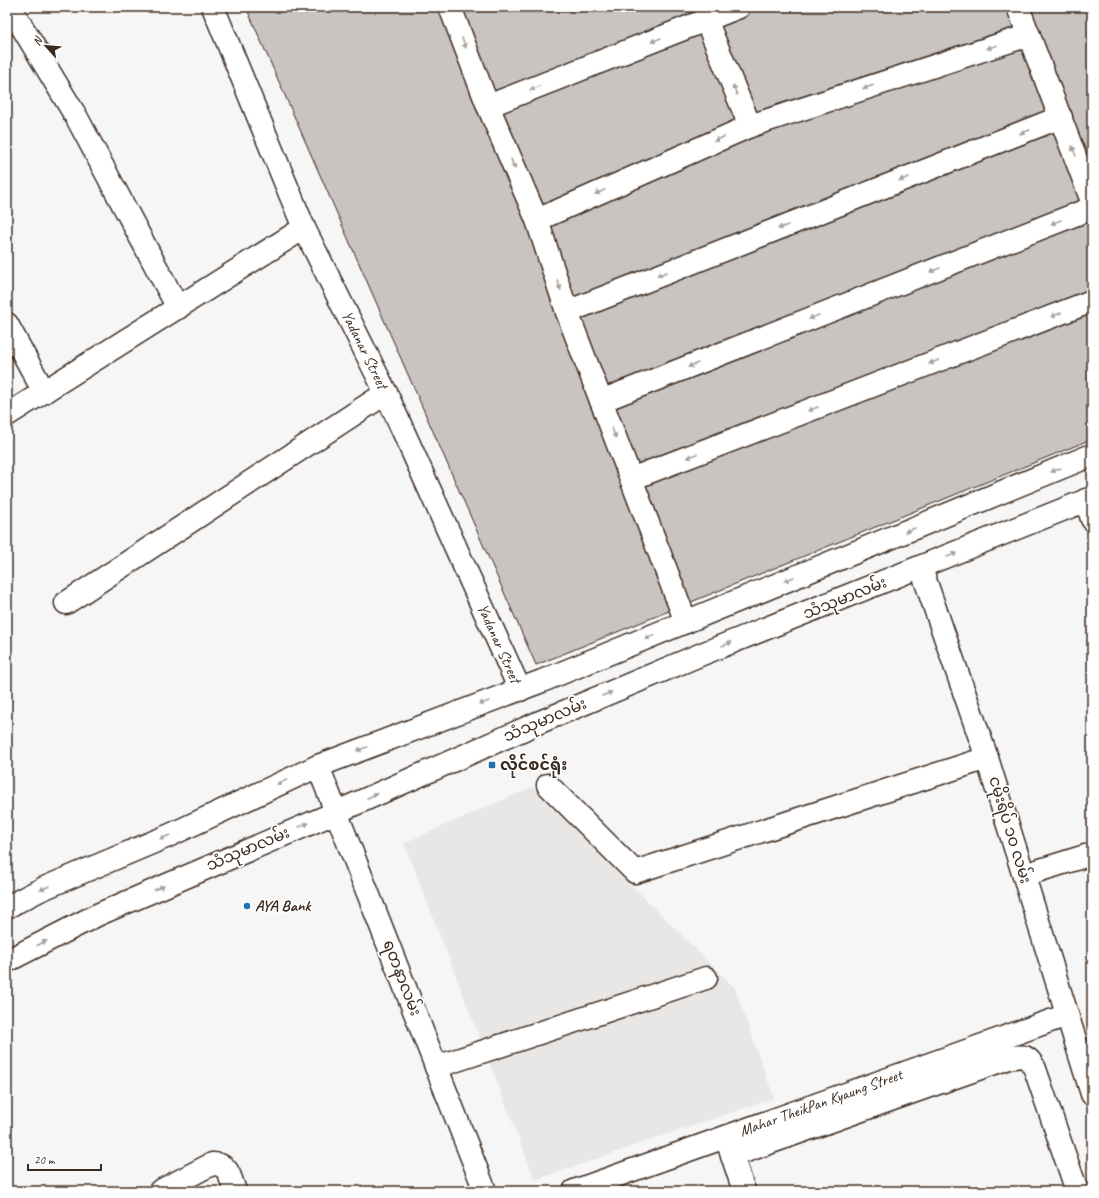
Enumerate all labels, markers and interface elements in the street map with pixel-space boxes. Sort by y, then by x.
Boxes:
north arrow [26,26,66,66]
text: N [29,33,46,48]
one-way arrow [650,37,661,43]
one-way arrow [462,38,468,50]
one-way arrow [986,44,998,50]
one-way arrow [732,84,738,95]
one-way arrow [862,84,874,90]
one-way arrow [528,85,540,91]
one-way arrow [1018,129,1030,135]
one-way arrow [713,137,725,143]
one-way arrow [1070,145,1076,157]
one-way arrow [510,158,516,169]
one-way arrow [897,177,909,183]
one-way arrow [595,189,606,195]
one-way arrow [1049,219,1061,225]
one-way arrow [776,224,788,230]
one-way arrow [928,267,940,273]
one-way arrow [655,272,667,278]
one-way arrow [556,280,562,292]
street label: Yadanar Street [337,307,394,395]
one-way arrow [1049,313,1061,319]
one-way arrow [807,315,819,321]
one-way arrow [928,360,940,366]
one-way arrow [687,362,698,368]
one-way arrow [807,407,819,413]
one-way arrow [611,428,617,440]
one-way arrow [685,453,697,459]
one-way arrow [1050,467,1061,473]
one-way arrow [904,527,915,533]
one-way arrow [947,552,958,558]
street label: သံသုမာလမ်း [799,570,891,628]
one-way arrow [783,577,795,583]
street label: Yadanar Street [472,601,527,689]
one-way arrow [644,634,656,640]
one-way arrow [722,641,734,647]
one-way arrow [602,691,613,697]
street label: သံသုမာလမ်း [500,692,591,750]
one-way arrow [477,701,489,707]
one-way arrow [355,747,367,753]
place label: လိုင်စင်ရုံး [500,753,567,778]
marker: လိုင်စင်ရုံး [487,760,497,770]
street label: ငမိုးရိပ် ၁၀ လမ်း [980,773,1038,887]
one-way arrow [277,779,288,785]
one-way arrow [367,793,378,799]
street label: သံသုမာလမ်း [203,821,294,879]
one-way arrow [299,822,311,828]
one-way arrow [159,834,170,840]
one-way arrow [38,885,50,891]
one-way arrow [154,885,165,891]
place label: AYA Bank [255,896,312,916]
marker: AYA Bank [242,901,252,911]
street label: ရတနာလမ်း [376,936,427,1020]
one-way arrow [36,940,47,946]
street label: Mahar TheikPan Kyaung Street [737,1064,906,1141]
scale bar [28,1146,101,1172]
text: 20 m [34,1152,56,1168]

